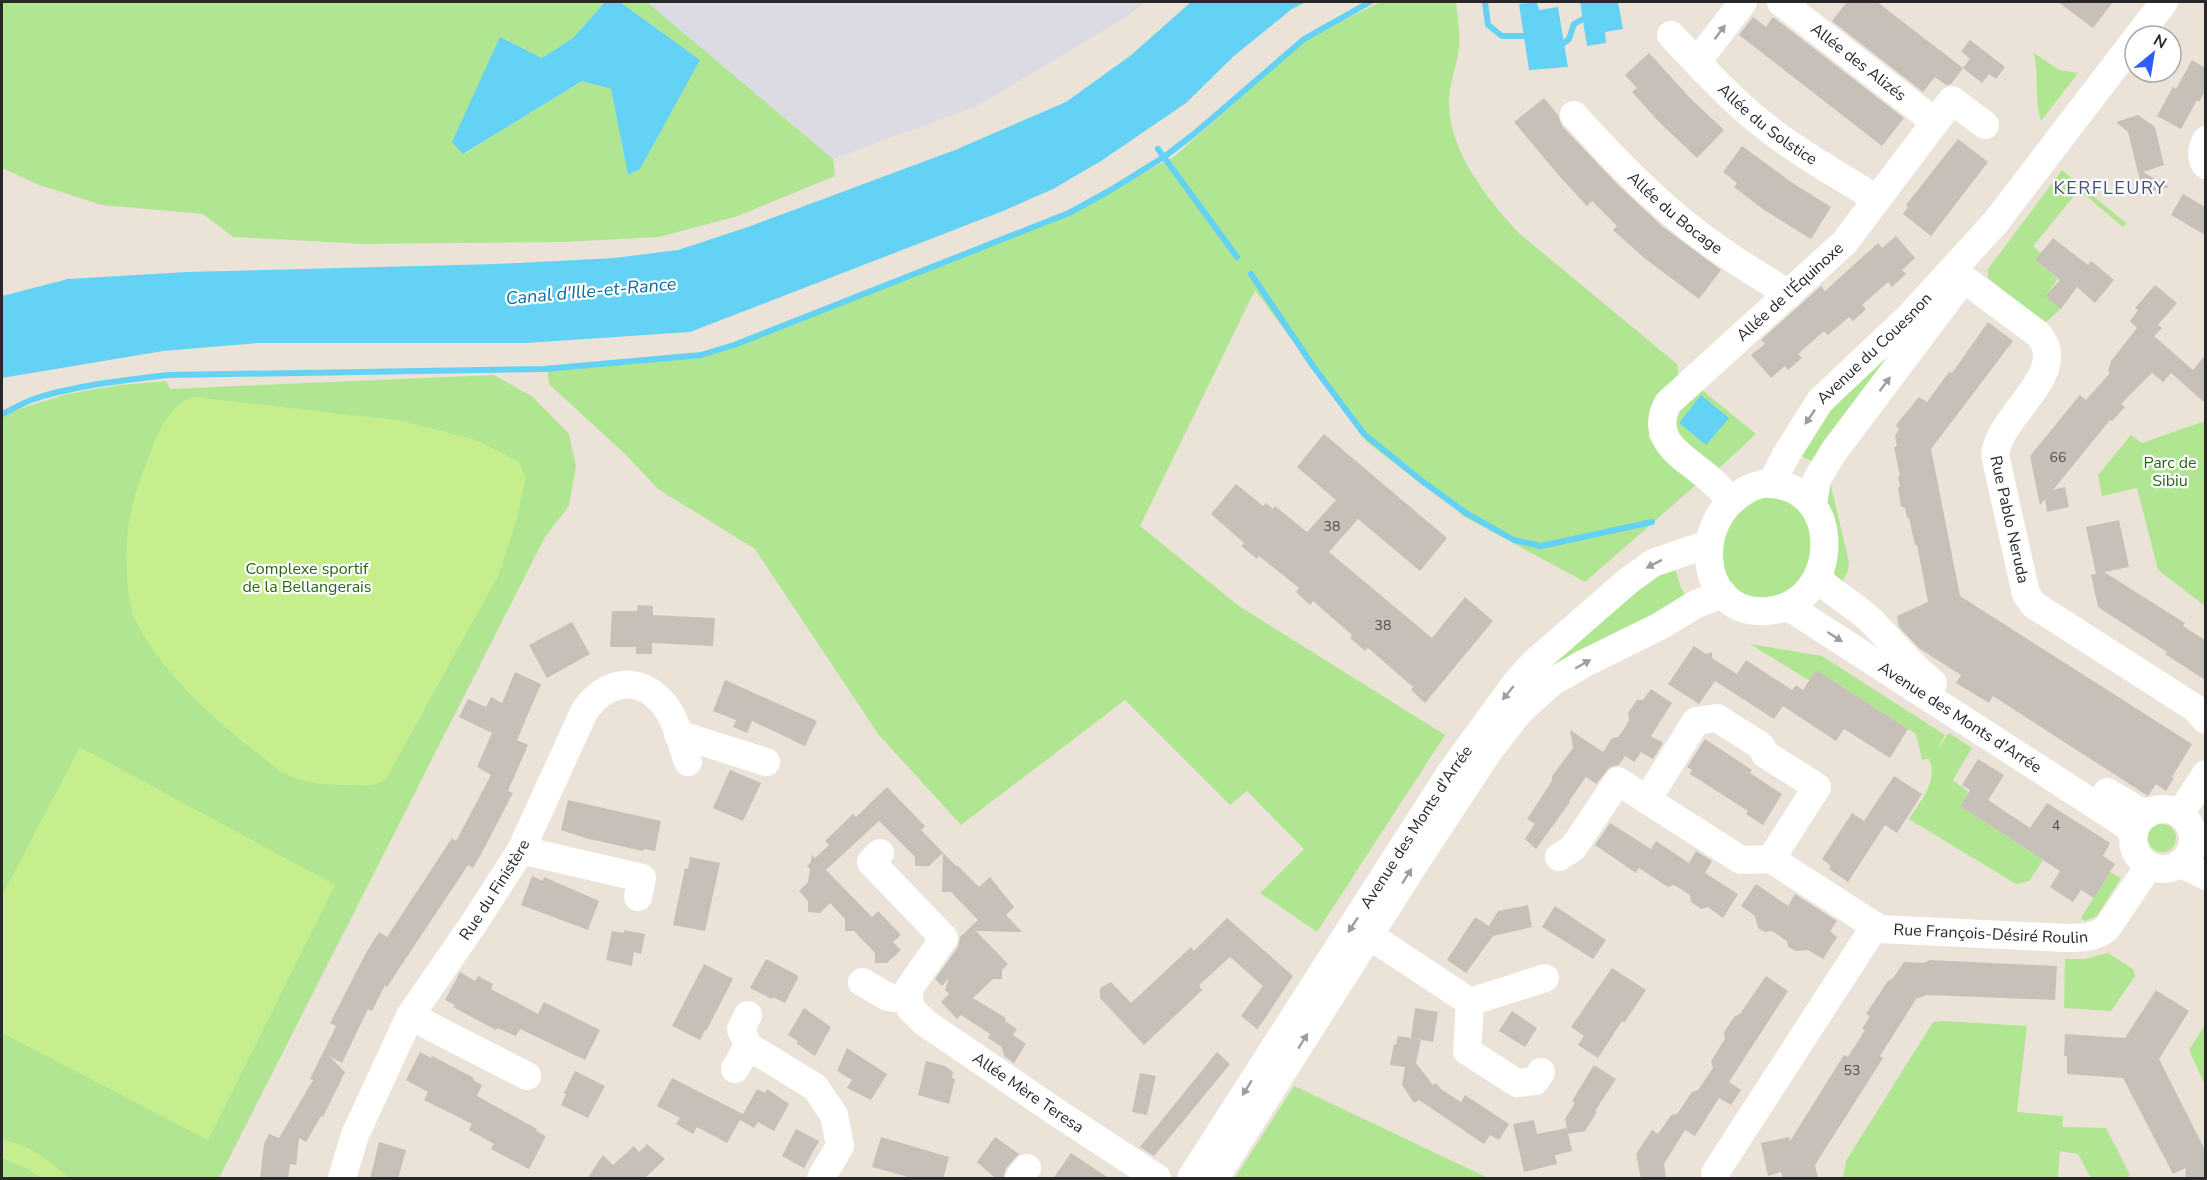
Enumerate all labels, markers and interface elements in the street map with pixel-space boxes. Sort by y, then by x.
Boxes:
street label: Allée des Alizés [1806,18,1911,106]
one-way arrow [1714,24,1727,40]
north arrow [2123,24,2183,84]
text: N [2149,29,2171,54]
street label: Allée du Solstice [1713,79,1821,170]
street label: Allée du Bocage [1623,167,1727,259]
district label: KERFLEURY [2053,176,2167,200]
street label: Allée de l'Équinoxe [1732,238,1848,346]
water label: Canal d'Ille-et-Rance [505,272,678,310]
street label: Avenue du Couesnon [1812,288,1937,409]
one-way arrow [1878,377,1890,392]
one-way arrow [1804,408,1815,425]
house number: 66 [2050,448,2066,467]
park label: Parc de Sibiu [2143,452,2197,492]
street label: Rue Pablo Neruda [1984,453,2034,586]
house number: 38 [1324,517,1340,536]
park label: Complexe sportif de la Bellangerais [242,558,372,598]
one-way arrow [1645,560,1662,569]
house number: 38 [1375,616,1391,635]
one-way arrow [1827,631,1843,642]
street label: Avenue des Monts d'Arrée [1874,657,2046,778]
one-way arrow [1575,659,1592,669]
one-way arrow [1502,685,1514,700]
street label: Avenue des Monts d'Arrée [1355,741,1478,913]
house number: 4 [2052,816,2060,835]
street label: Rue du Finistère [454,836,535,945]
one-way arrow [1402,868,1413,884]
one-way arrow [1347,916,1359,932]
street label: Rue François-Désiré Roulin [1893,919,2089,949]
one-way arrow [1297,1033,1308,1049]
street label: Allée Mère Teresa [968,1047,1088,1138]
house number: 53 [1844,1061,1860,1080]
one-way arrow [1242,1080,1253,1097]

